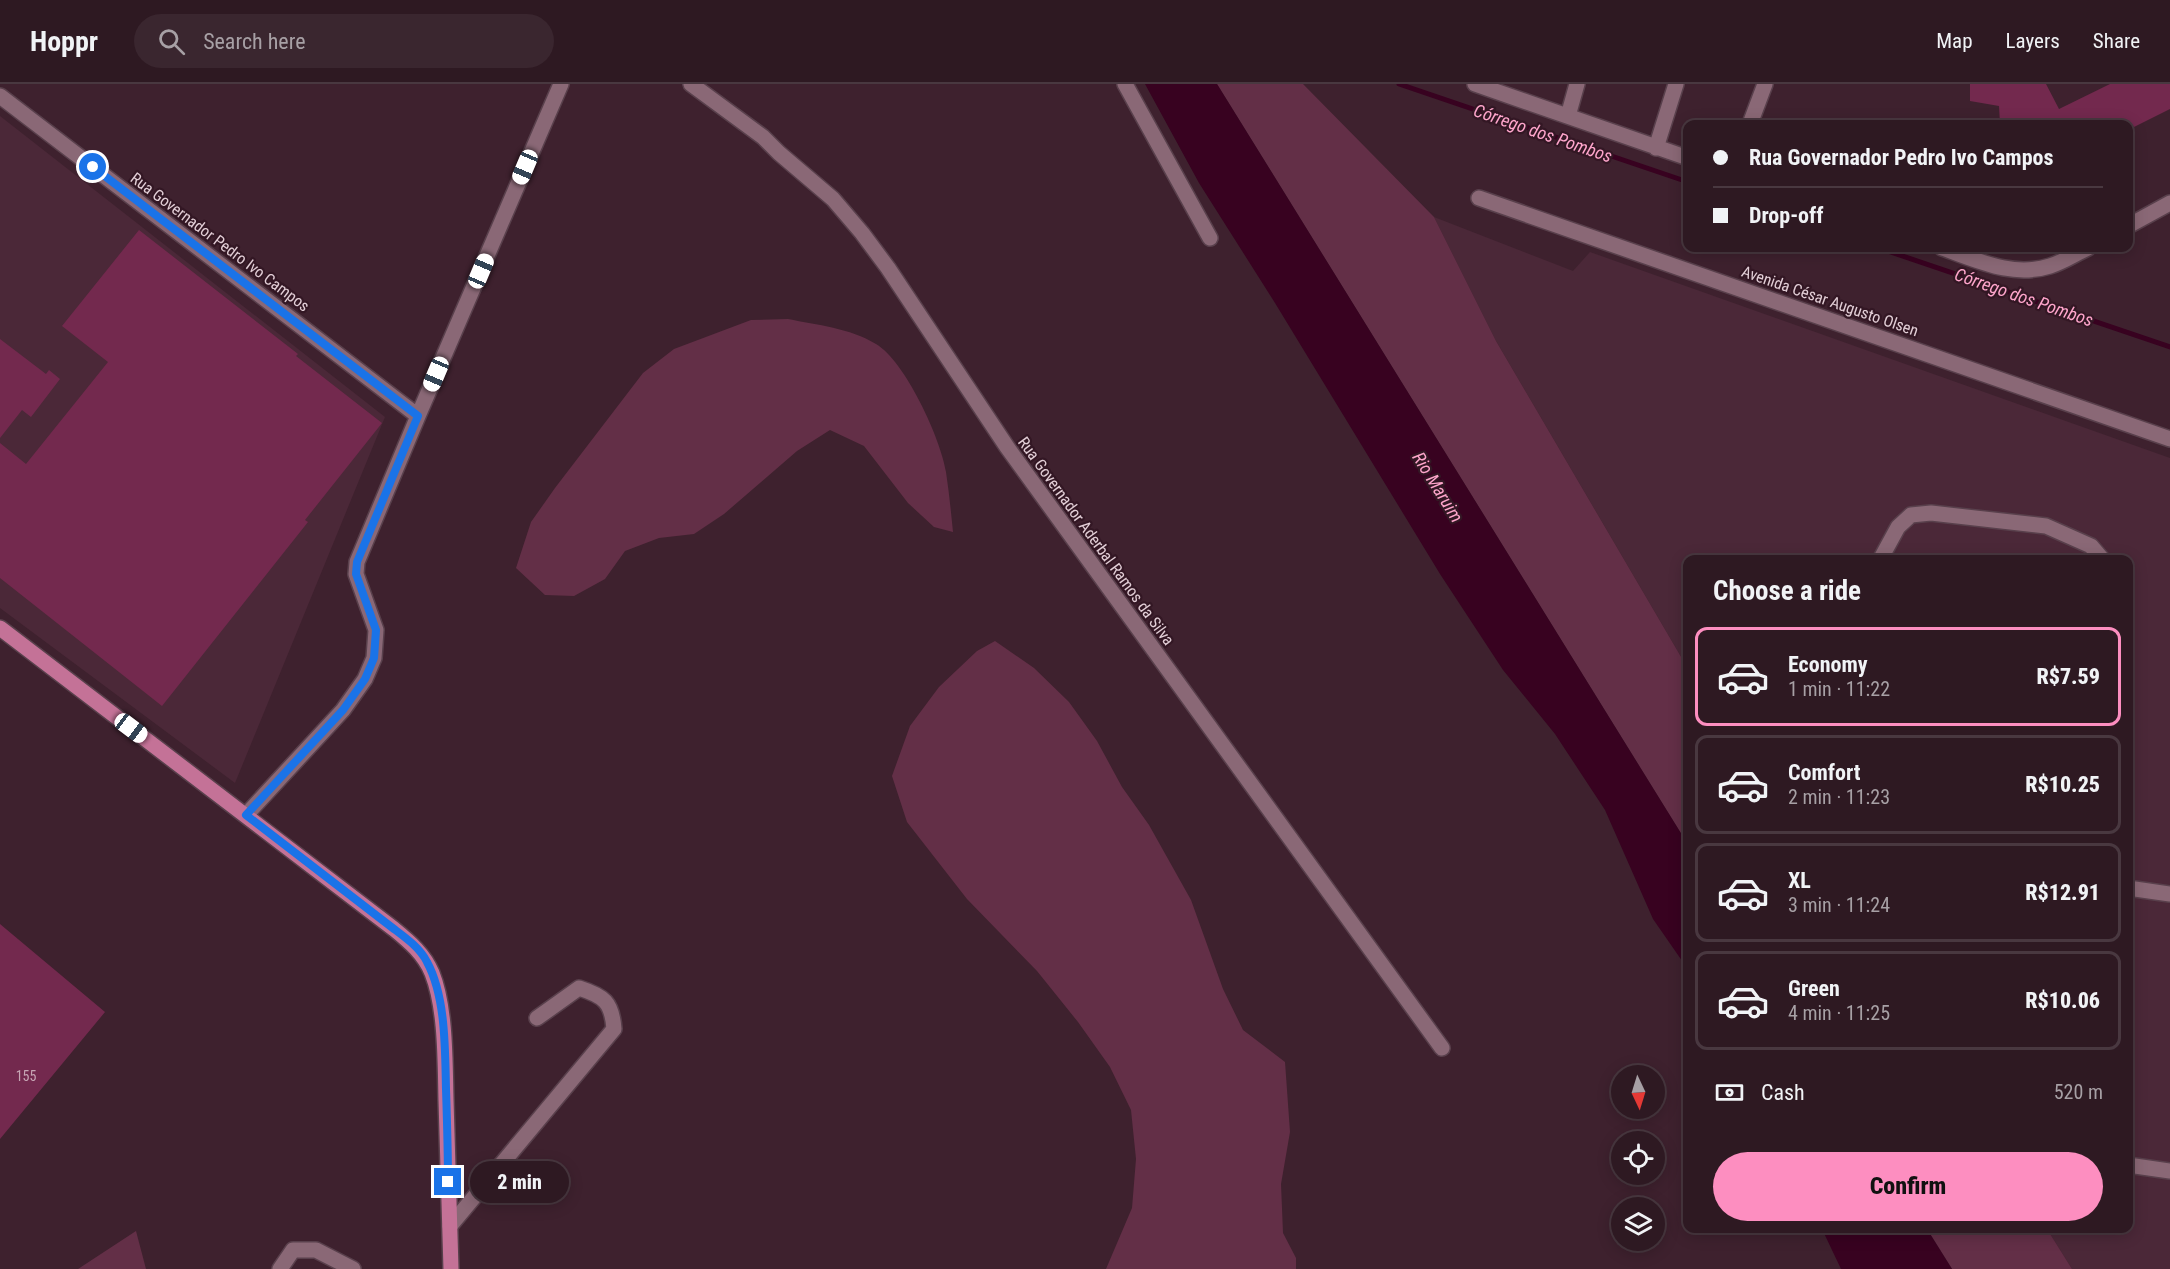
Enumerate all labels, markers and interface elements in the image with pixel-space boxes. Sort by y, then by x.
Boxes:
search box [134,14,554,68]
text: Hoppr [30,25,98,58]
icon: search [155,25,188,58]
text: Search here [203,29,305,54]
text: Map [1936,29,1973,53]
text: Layers [2006,29,2060,53]
text: Share [2093,29,2140,53]
water label: Córrego dos Pombos [1471,99,1615,167]
text: Rua Governador Pedro Ivo Campos [1749,145,2053,170]
car [510,147,540,187]
route start [79,153,106,180]
street label: Rua Governador Pedro Ivo Campos [127,169,313,315]
text: Drop-off [1749,203,1823,228]
car [466,251,496,291]
street label: Avenida César Augusto Olsen [1739,262,1921,340]
water label: Córrego dos Pombos [1952,263,2096,331]
car [421,354,451,394]
street label: Rua Governador Aderbal Ramos da Silva [1014,433,1178,649]
water label: Rio Maruim [1408,448,1468,526]
text: Choose a ride [1713,575,1861,607]
icon: car [1716,650,1770,704]
text: Economy [1788,652,1868,677]
text: R$7.59 [2036,664,2100,689]
text: 1 min · 11:22 [1788,677,1890,701]
car [111,710,151,746]
icon: car [1716,758,1770,812]
text: Comfort [1788,760,1861,785]
text: R$10.25 [2025,772,2100,797]
text: 2 min · 11:23 [1788,785,1890,809]
icon: car [1716,866,1770,920]
text: XL [1788,868,1811,893]
text: R$12.91 [2025,880,2100,905]
text: 3 min · 11:24 [1788,893,1890,917]
icon: car [1716,974,1770,1028]
text: Green [1788,976,1840,1001]
text: R$10.06 [2025,988,2100,1013]
text: 4 min · 11:25 [1788,1001,1890,1025]
north arrow [1611,1065,1665,1119]
map controls [1611,1065,1665,1251]
house number: 155 [16,1068,36,1084]
icon: cash [1713,1076,1746,1109]
text: Cash [1761,1080,1805,1105]
text: 520 m [2054,1080,2103,1104]
button: locate [1611,1131,1665,1185]
button: Confirm [1713,1152,2103,1221]
callout: 2 min [469,1161,568,1203]
route end [434,1168,461,1195]
text: 2 min [497,1170,542,1194]
button: layers [1611,1197,1665,1251]

